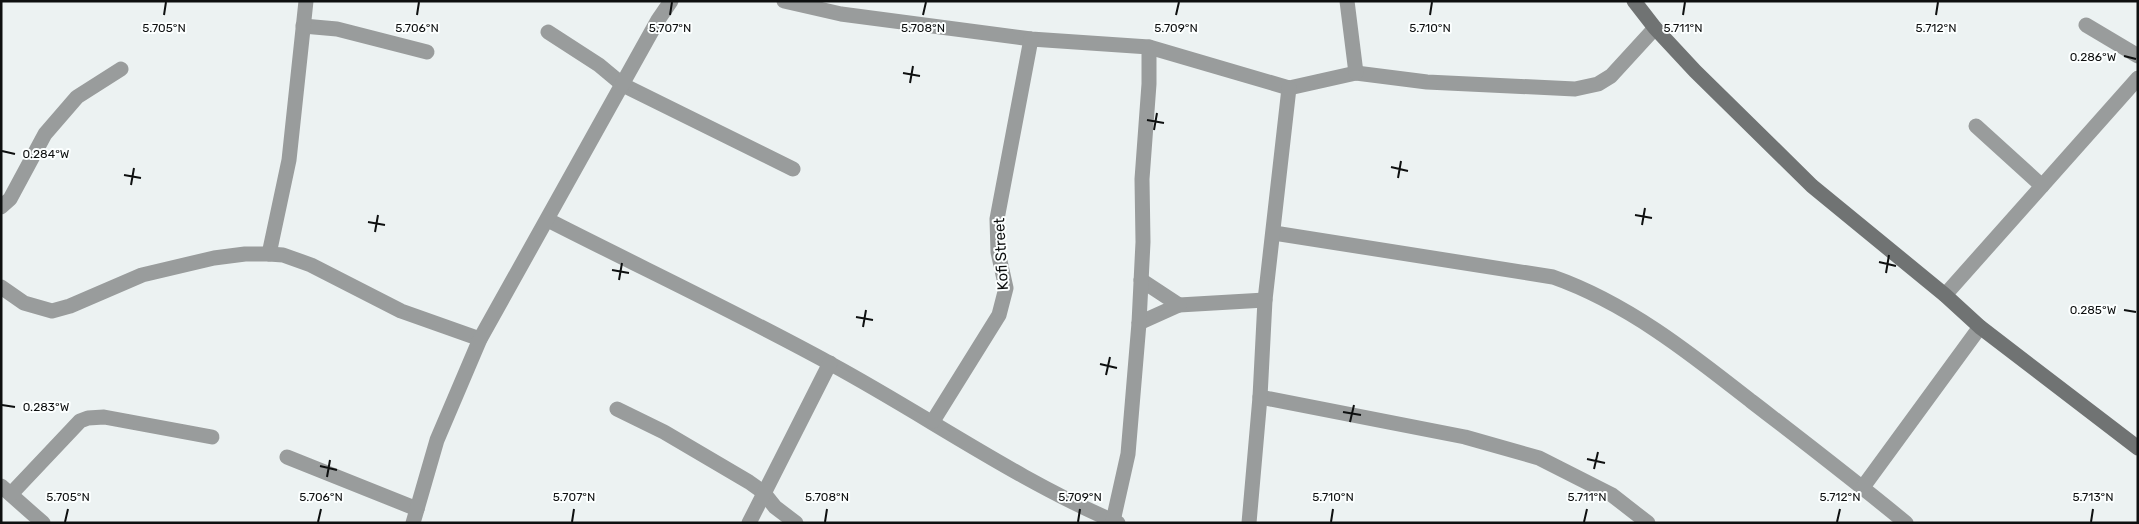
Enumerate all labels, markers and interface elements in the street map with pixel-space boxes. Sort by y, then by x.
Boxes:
text: 5.705°N [142,21,186,35]
text: 5.706°N [395,21,439,35]
text: 5.707°N [649,21,691,35]
text: 5.708°N [901,21,945,35]
text: 5.709°N [1154,21,1198,35]
text: 5.710°N [1409,21,1451,35]
text: 5.711°N [1663,21,1703,35]
text: 5.712°N [1915,21,1957,35]
text: 0.286°W [2070,50,2117,64]
text: 0.284°W [23,147,70,161]
street label: Kofi Street [990,217,1012,291]
text: 0.285°W [2070,303,2117,317]
text: 0.283°W [23,400,70,414]
text: 5.705°N [46,490,90,504]
text: 5.706°N [299,490,343,504]
text: 5.707°N [553,490,595,504]
text: 5.708°N [805,490,849,504]
text: 5.709°N [1058,490,1102,504]
text: 5.710°N [1312,490,1354,504]
text: 5.711°N [1567,490,1607,504]
text: 5.712°N [1819,490,1861,504]
text: 5.713°N [2072,490,2114,504]

